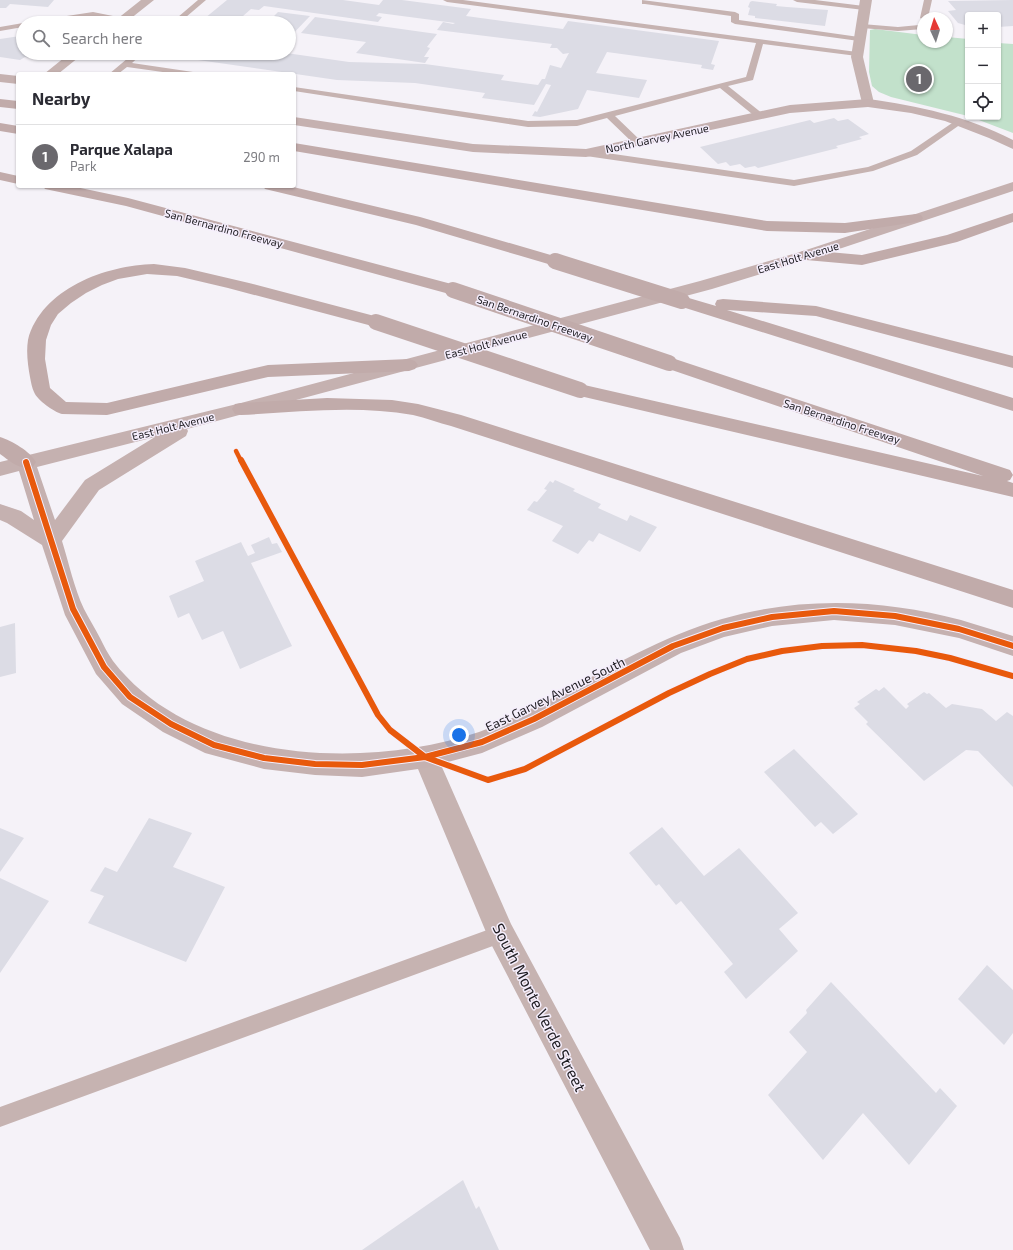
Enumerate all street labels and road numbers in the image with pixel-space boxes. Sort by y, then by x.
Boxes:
street label: North Garvey Avenue [604,121,710,155]
street label: San Bernardino Freeway [164,206,285,250]
street label: East Holt Avenue [756,238,840,276]
street label: San Bernardino Freeway [475,292,595,344]
street label: East Holt Avenue [444,327,529,361]
street label: San Bernardino Freeway [782,396,902,446]
street label: East Holt Avenue [130,409,216,443]
street label: East Garvey Avenue South [483,653,627,735]
street label: South Monte Verde Street [489,920,591,1094]

